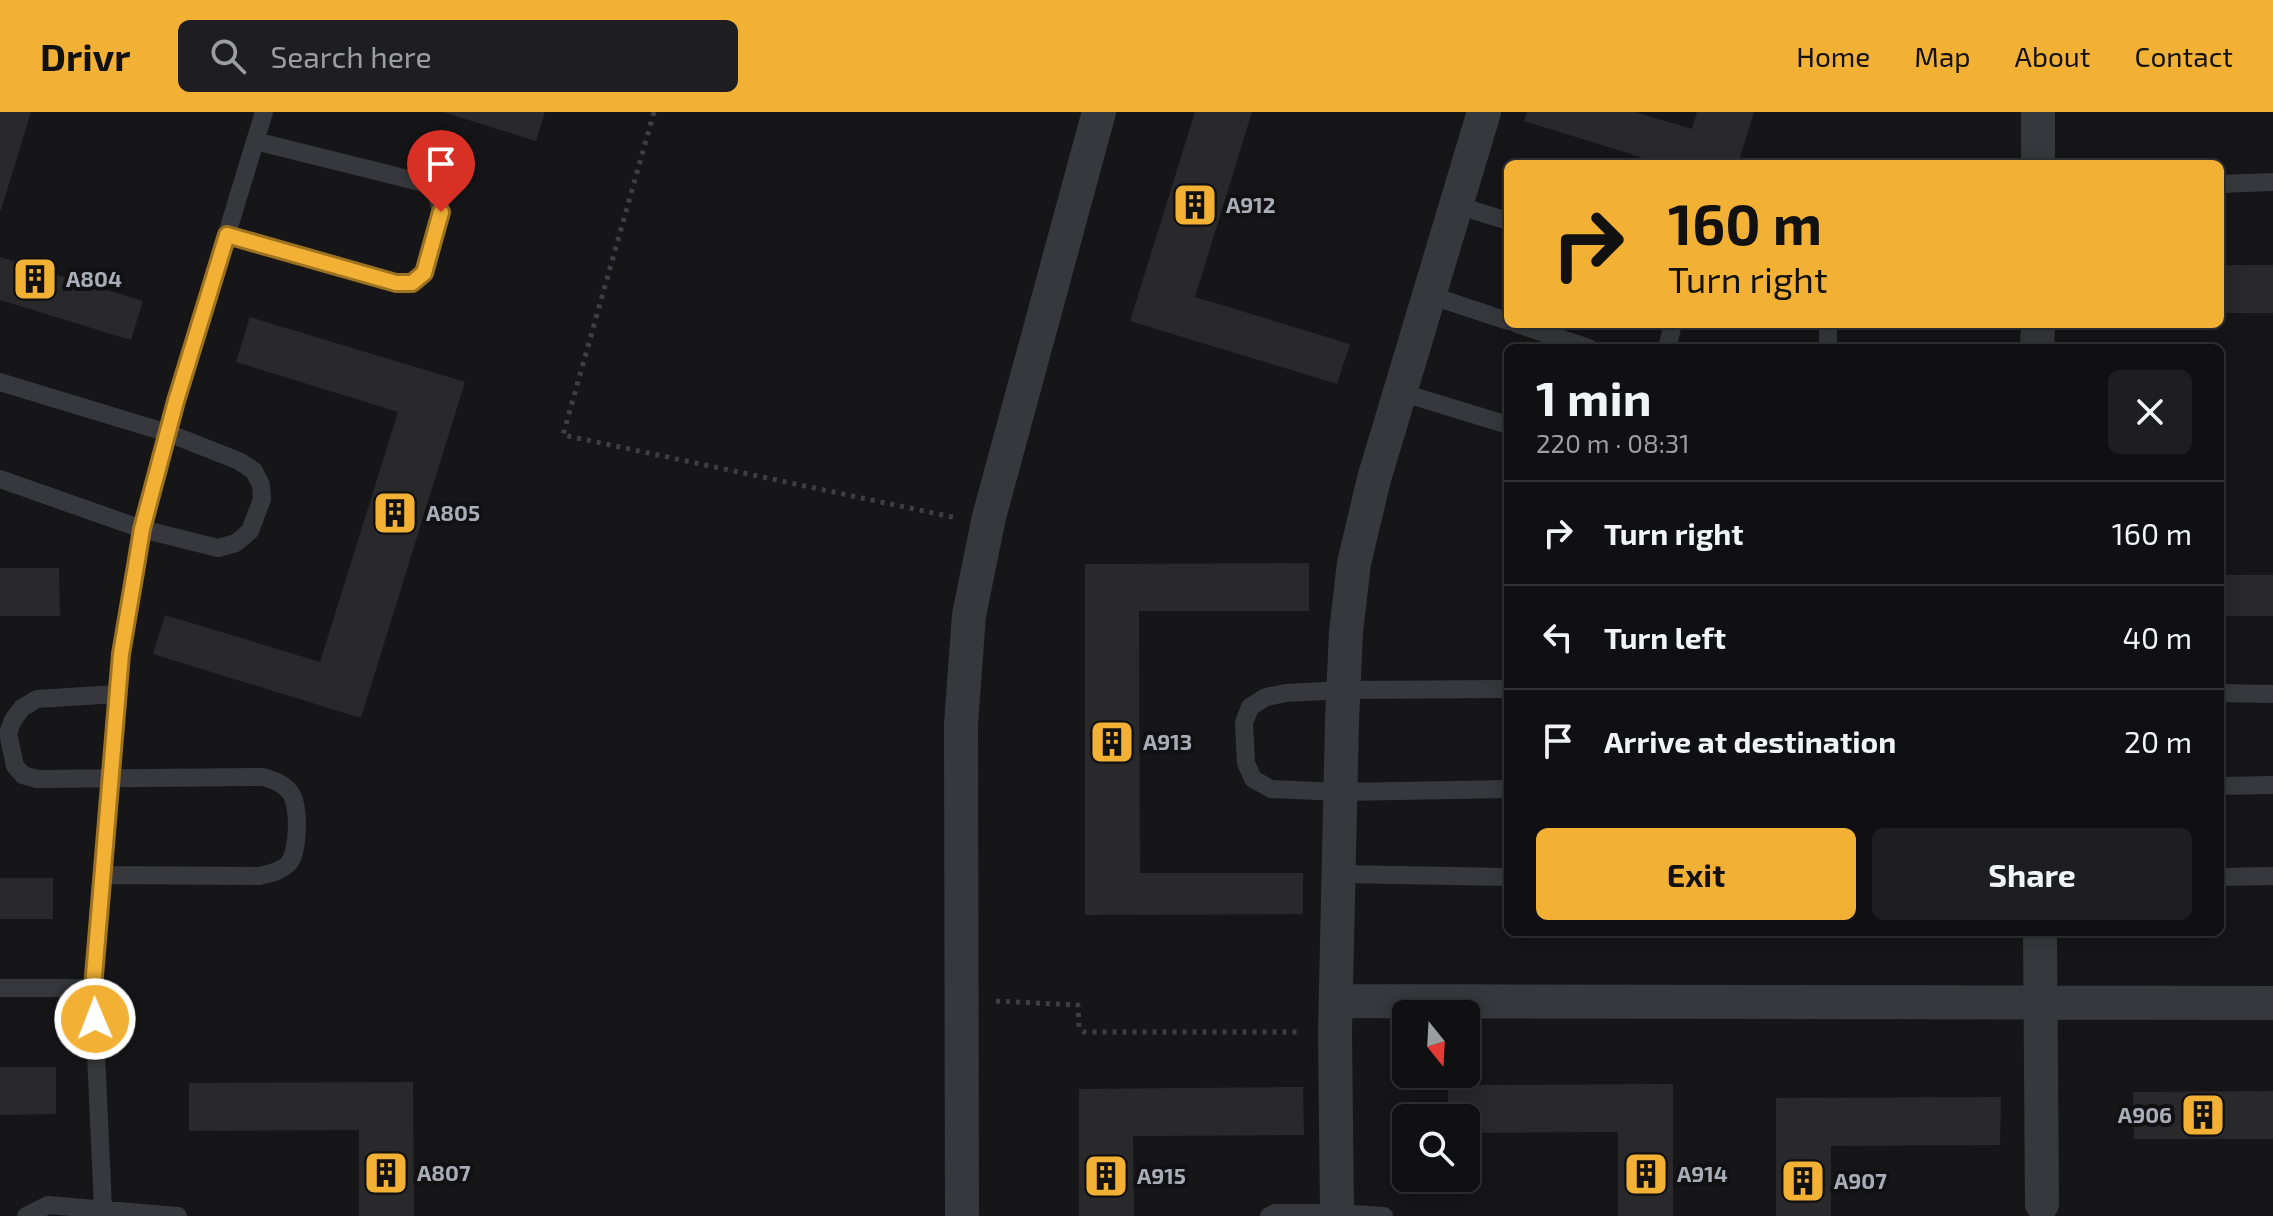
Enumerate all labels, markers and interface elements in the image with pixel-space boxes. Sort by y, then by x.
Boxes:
search box [178,20,738,92]
text: Drivr [40,33,130,79]
icon: search [206,34,250,78]
text: Search here [270,38,432,74]
text: Home [1796,39,1870,73]
text: Map [1914,39,1971,73]
text: About [2015,39,2090,73]
text: Contact [2134,39,2233,73]
pin [407,130,475,212]
icon: arrive [419,142,463,186]
building icon: A912 [1171,181,1219,229]
text: 160 m [1668,189,1822,256]
place label: A912 [1226,191,1276,217]
icon: right [1536,192,1640,296]
building icon: A804 [11,255,59,303]
text: Turn right [1668,257,1828,300]
place label: A804 [66,265,122,291]
text: 1 min [1536,368,1652,426]
button: close [2108,370,2192,454]
text: 220 m · 08:31 [1536,427,1690,458]
building icon: A805 [371,489,419,537]
place label: A805 [426,499,480,525]
icon: right [1536,511,1580,555]
text: Turn right [1604,515,1744,551]
text: 160 m [2112,515,2192,551]
icon: left [1536,615,1580,659]
text: Turn left [1604,619,1726,655]
text: 40 m [2122,619,2192,655]
building icon: A913 [1088,718,1136,766]
icon: arrive [1536,719,1580,763]
text: Arrive at destination [1604,723,1896,759]
text: 20 m [2124,723,2192,759]
place label: A913 [1143,728,1192,754]
button: Exit [1536,828,1856,920]
button: Share [1872,828,2192,920]
position arrow [53,977,137,1061]
north arrow [1392,1000,1480,1088]
map controls [1392,1000,1480,1192]
building icon: A906 [2179,1091,2227,1139]
place label: A906 [2118,1101,2172,1127]
button: search [1392,1104,1480,1192]
building icon: A807 [362,1149,410,1197]
building icon: A914 [1622,1150,1670,1198]
building icon: A915 [1082,1152,1130,1200]
building icon: A907 [1779,1157,1827,1205]
place label: A807 [417,1159,471,1185]
place label: A914 [1677,1160,1728,1186]
place label: A915 [1137,1162,1186,1188]
place label: A907 [1834,1167,1887,1193]

